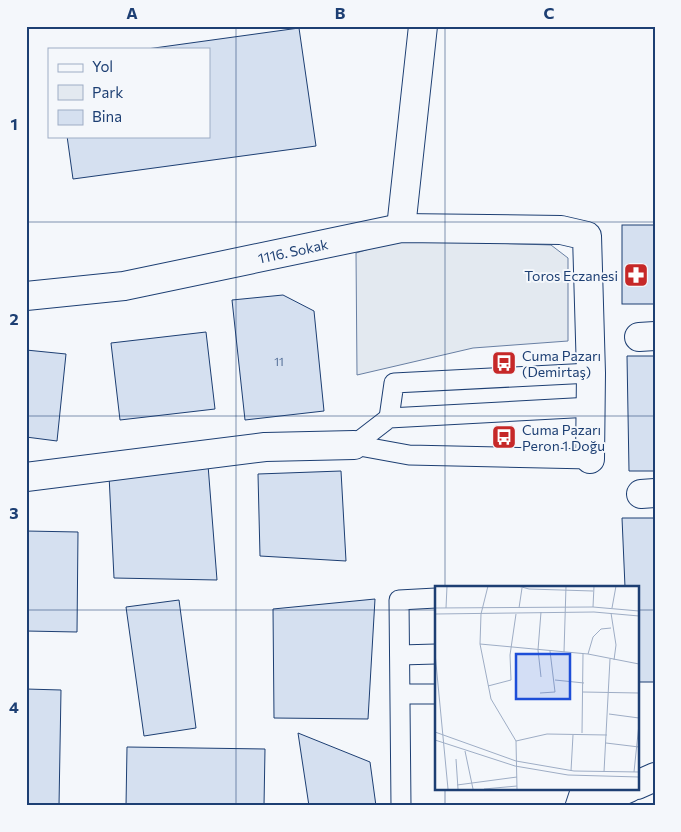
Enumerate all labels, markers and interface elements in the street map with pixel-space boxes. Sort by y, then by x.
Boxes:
text: A [126,3,138,22]
text: B [335,3,346,22]
text: C [544,3,555,22]
legend [48,48,210,138]
text: Yol [92,57,113,75]
text: Park [92,83,123,101]
text: Bina [92,107,122,125]
text: 1 [10,114,18,133]
street label: 1116. Sokak [256,235,330,267]
pharmacy icon: Toros Eczanesi [623,262,649,288]
place label: Toros Eczanesi [524,267,618,284]
text: 2 [9,309,19,328]
place label: Cuma Pazarı (Demirtaş) [522,347,601,380]
bus stop icon: Cuma Pazarı (Demirtaş) [491,350,517,376]
house number: 11 [274,355,284,368]
place label: Cuma Pazarı Peron 1 Doğu [522,421,605,454]
bus stop icon: Cuma Pazarı Peron 1 Doğu [491,424,517,450]
text: 3 [9,503,19,522]
inset map [435,586,638,790]
text: 4 [9,697,19,716]

